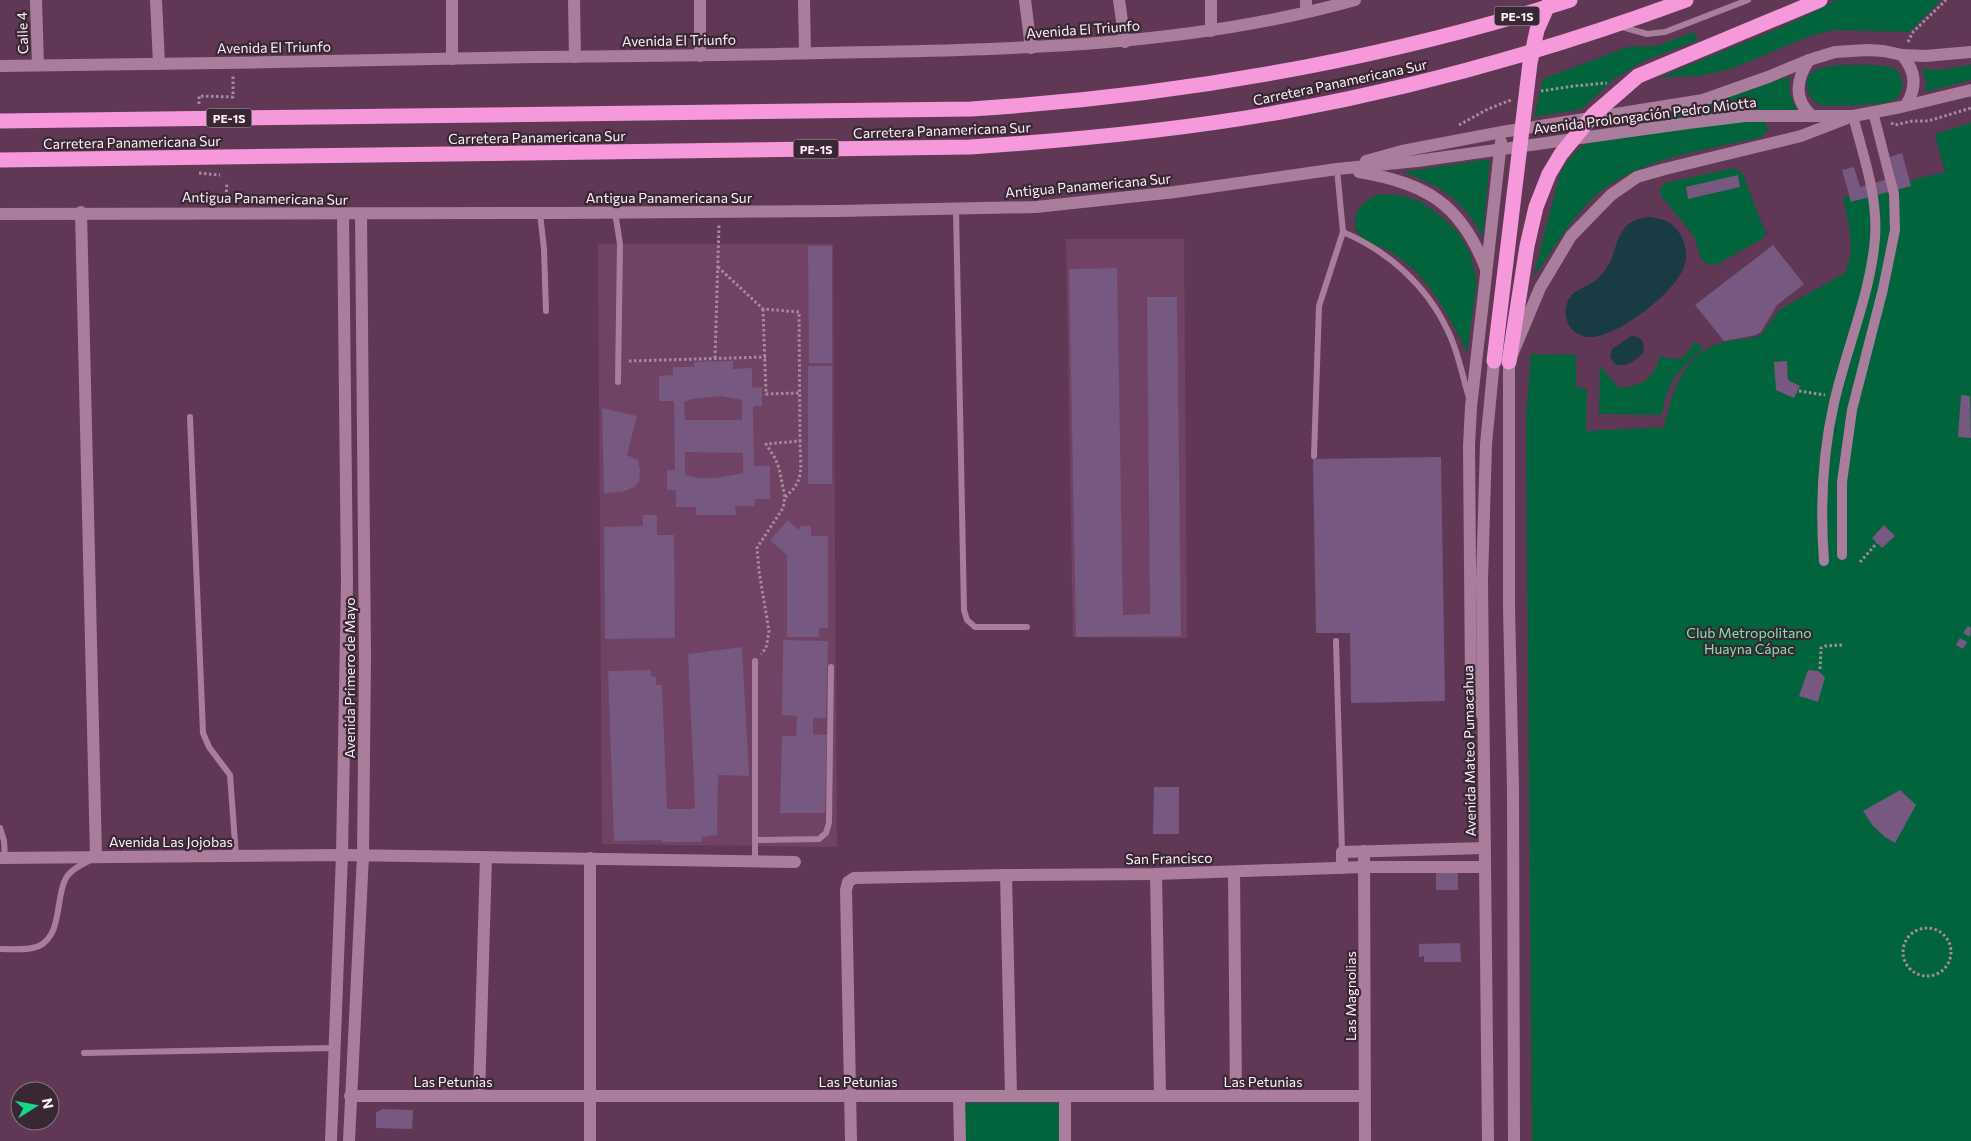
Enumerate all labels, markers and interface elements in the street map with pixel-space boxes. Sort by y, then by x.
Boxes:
road number: PE-1S [1494,7,1540,26]
street label: Calle 4 [13,11,31,55]
street label: Avenida El Triunfo [1025,17,1141,41]
street label: Avenida El Triunfo [622,31,736,49]
street label: Avenida El Triunfo [217,38,331,56]
street label: Carretera Panamericana Sur [1251,55,1429,109]
street label: Avenida Prolongación Pedro Miotta [1533,93,1757,137]
road number: PE-1S [206,109,252,128]
street label: Carretera Panamericana Sur [853,118,1032,142]
street label: Carretera Panamericana Sur [448,127,626,147]
street label: Carretera Panamericana Sur [43,132,221,152]
road number: PE-1S [794,140,838,158]
street label: Antigua Panamericana Sur [1004,169,1172,201]
street label: Antigua Panamericana Sur [182,188,349,208]
street label: Antigua Panamericana Sur [586,189,753,206]
street label: Avenida Primero de Mayo [341,597,358,759]
park label: Club Metropolitano Huayna Cápac [1686,624,1812,657]
street label: Avenida Mateo Pumacahua [1459,665,1479,837]
street label: Avenida Las Jojobas [109,833,233,850]
street label: San Francisco [1125,849,1213,867]
street label: Las Magnolias [1342,951,1359,1041]
street label: Las Petunias [413,1073,493,1090]
street label: Las Petunias [818,1073,898,1090]
street label: Las Petunias [1223,1073,1303,1090]
north arrow [10,1081,60,1131]
text: N [39,1097,58,1110]

